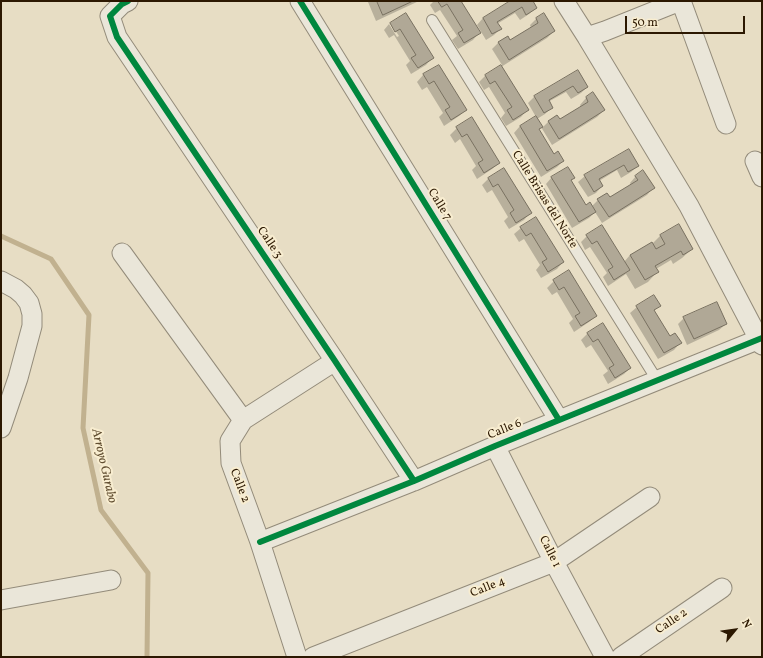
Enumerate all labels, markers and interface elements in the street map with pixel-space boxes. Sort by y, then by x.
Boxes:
scale bar [627,8,747,34]
text: 50 m [632,15,658,31]
street label: Calle Brisas del Norte [508,149,580,251]
street label: Calle 7 [424,186,454,224]
street label: Calle 3 [253,224,285,262]
street label: Calle 6 [486,417,524,443]
water label: Arroyo Gurabo [87,427,119,505]
street label: Calle 2 [226,467,252,505]
street label: Calle 1 [535,534,563,570]
street label: Calle 4 [469,575,507,601]
street label: Calle 2 [653,606,691,638]
north arrow [715,610,755,650]
text: N [737,617,754,631]

